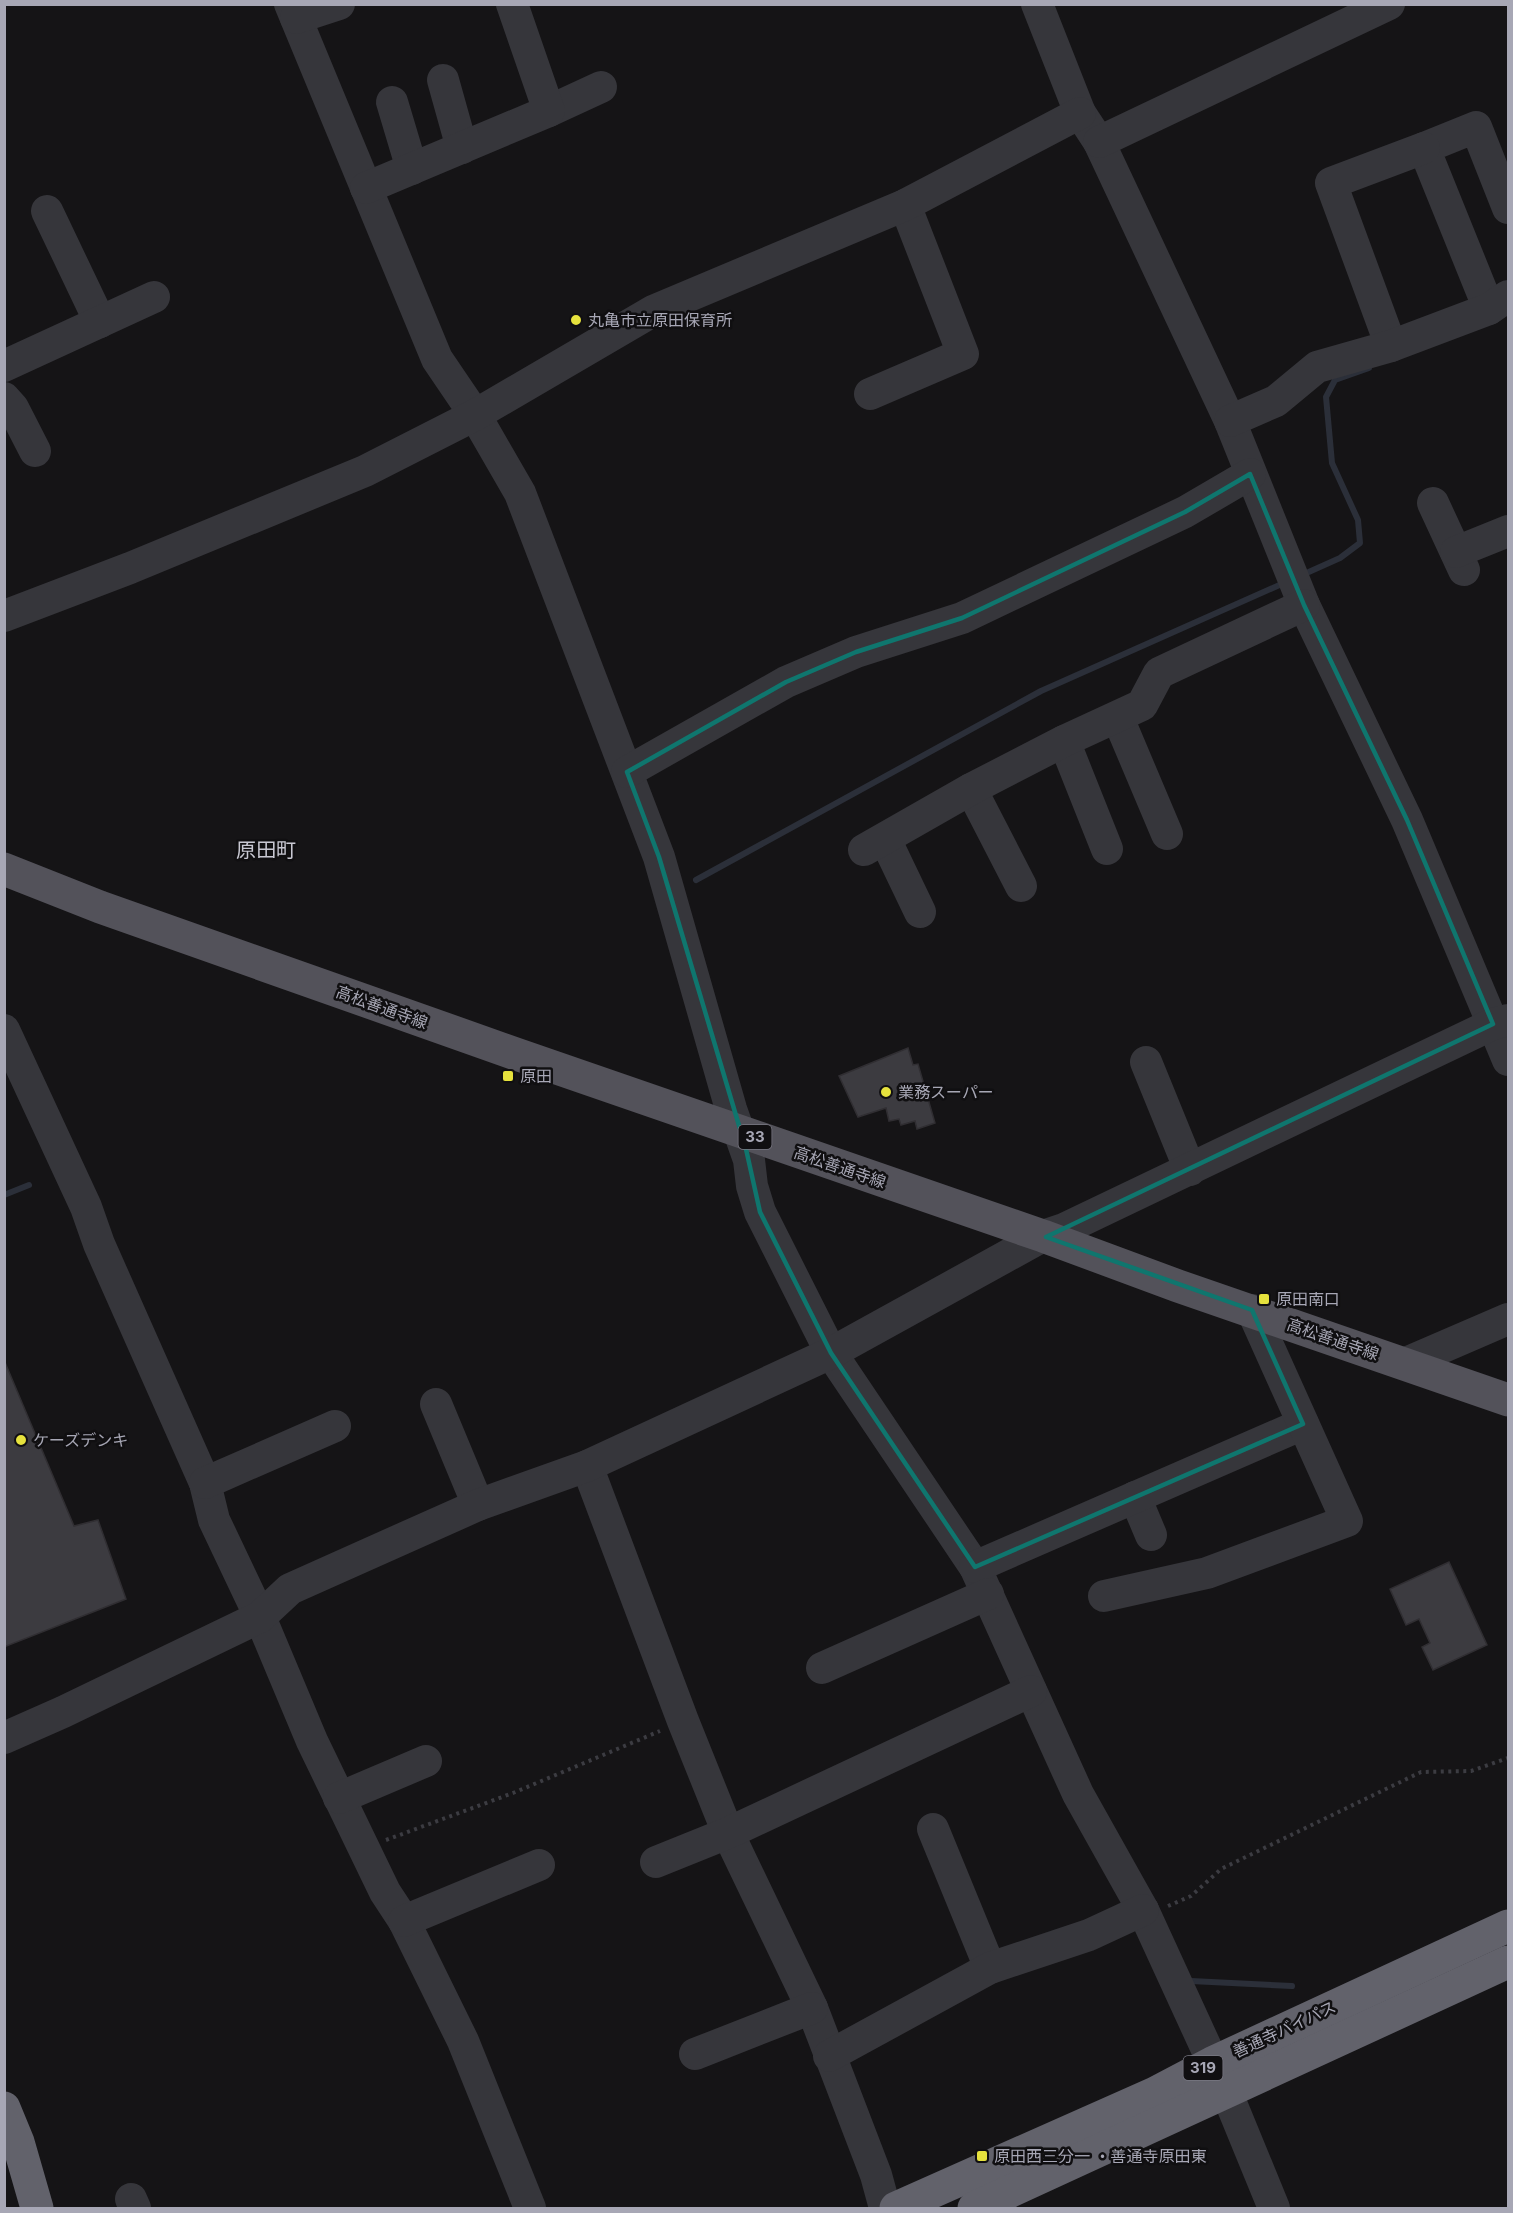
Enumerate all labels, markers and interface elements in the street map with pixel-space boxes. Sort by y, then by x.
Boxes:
place label: 丸亀市立原田保育所 [588,310,732,330]
marker: 丸亀市立原田保育所 [569,313,583,327]
district label: 原田町 [236,838,296,862]
street label: 高松善通寺線 [333,981,431,1033]
place label: 原田 [520,1066,552,1086]
marker: 原田 [501,1069,515,1083]
place label: 業務スーパー [898,1082,994,1102]
marker: 業務スーパー [879,1085,893,1099]
road number: 33 [738,1125,771,1149]
street label: 高松善通寺線 [791,1142,889,1192]
place label: 原田南口 [1276,1289,1340,1309]
marker: 原田南口 [1257,1292,1271,1306]
street label: 高松善通寺線 [1284,1314,1382,1364]
place label: ケーズデンキ [33,1430,128,1450]
marker: ケーズデンキ [14,1433,28,1447]
street label: 善通寺バイパス [1229,1996,1339,2062]
road number: 319 [1184,2056,1222,2080]
place label: 原田西三分一 ・善通寺原田東 [994,2146,1207,2166]
marker: 原田西三分一 ・善通寺原田東 [975,2149,989,2163]

